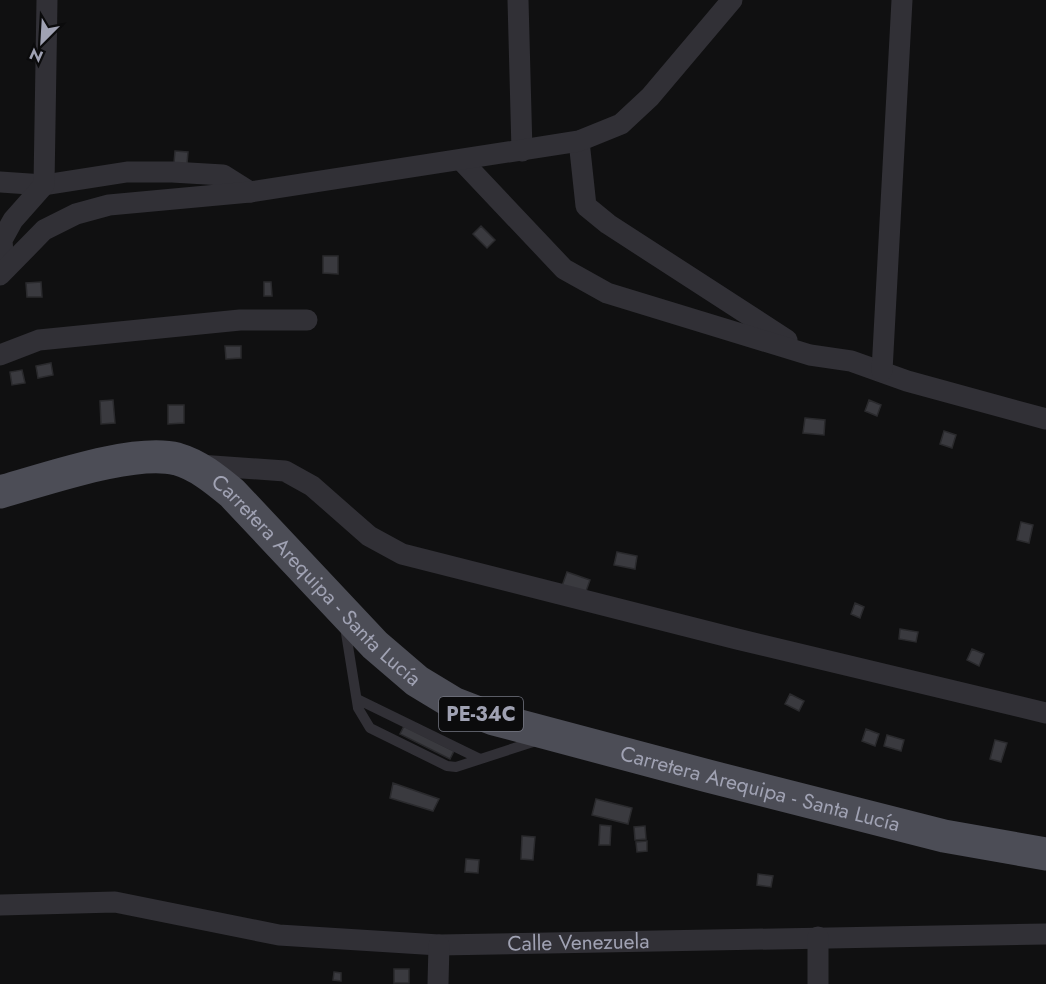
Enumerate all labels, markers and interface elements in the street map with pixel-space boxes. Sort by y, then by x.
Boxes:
north arrow [12,12,72,72]
text: N [26,42,47,68]
street label: Carretera Arequipa - Santa Lucía [205,467,428,693]
road number: PE-34C [439,697,523,731]
street label: Carretera Arequipa - Santa Lucía [617,738,903,839]
street label: Calle Venezuela [507,926,650,959]

